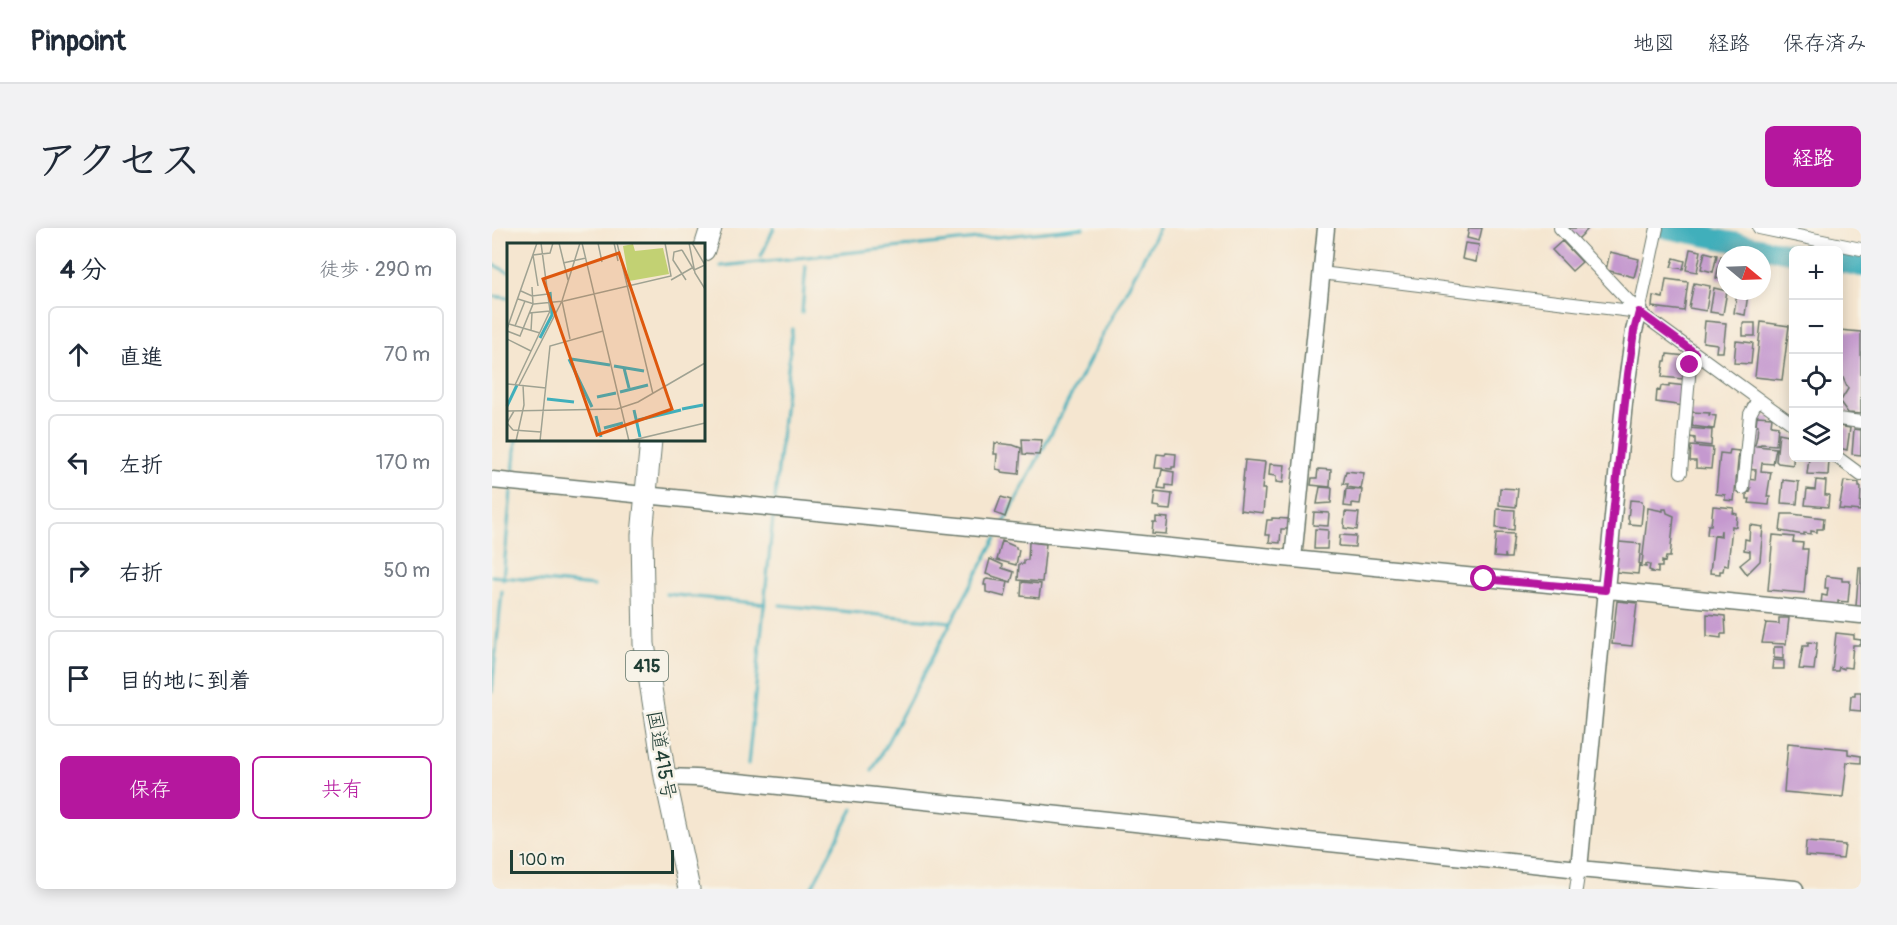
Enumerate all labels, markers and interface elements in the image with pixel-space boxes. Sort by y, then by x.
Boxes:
text: Pinpoint [30,24,126,59]
text: 地図 [1633,30,1675,57]
text: 経路 [1708,30,1750,57]
text: 保存済み [1783,30,1867,57]
button: 経路 [1765,126,1861,187]
text: アクセス [36,135,201,187]
inset map [507,243,705,441]
north arrow [1717,246,1771,300]
map controls [1789,246,1843,462]
button: + [1789,246,1843,300]
text: 4 分 [60,254,107,286]
text: 徒歩 · 290 m [320,257,432,282]
button: − [1789,300,1843,354]
icon: ahead [62,338,95,371]
text: 70 m [384,342,430,367]
text: 直進 [119,343,163,371]
route end [1676,351,1702,377]
button: locate [1789,354,1843,408]
button: layers [1789,408,1843,462]
icon: left [62,446,95,479]
text: 170 m [376,450,430,475]
text: 左折 [119,451,163,479]
icon: right [62,554,95,587]
text: 50 m [383,558,430,583]
text: 右折 [119,559,163,587]
route start [1470,565,1496,591]
road number: 415 [626,651,668,681]
icon: arrive [62,662,95,695]
text: 目的地に到着 [119,667,251,695]
street label: 国道415号 [641,708,682,802]
button: 保存 [60,756,240,819]
button: 共有 [252,756,432,819]
scale bar [510,847,674,874]
text: 100 m [519,850,565,870]

